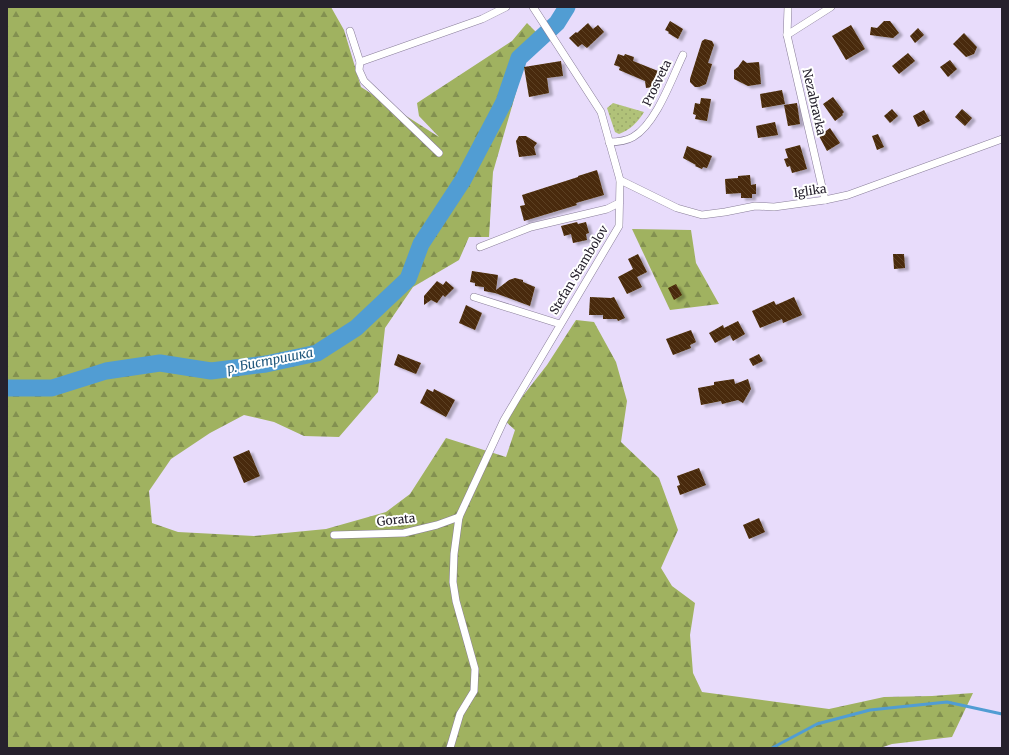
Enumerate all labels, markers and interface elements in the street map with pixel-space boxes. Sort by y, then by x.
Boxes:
street label: Prosveta [639,57,674,108]
street label: Nezabravka [800,67,830,137]
street label: Iglika [793,181,828,200]
street label: Stefan Stambolov [546,222,611,317]
water label: р. Бистришка [226,344,315,377]
street label: Gorata [376,510,417,529]

